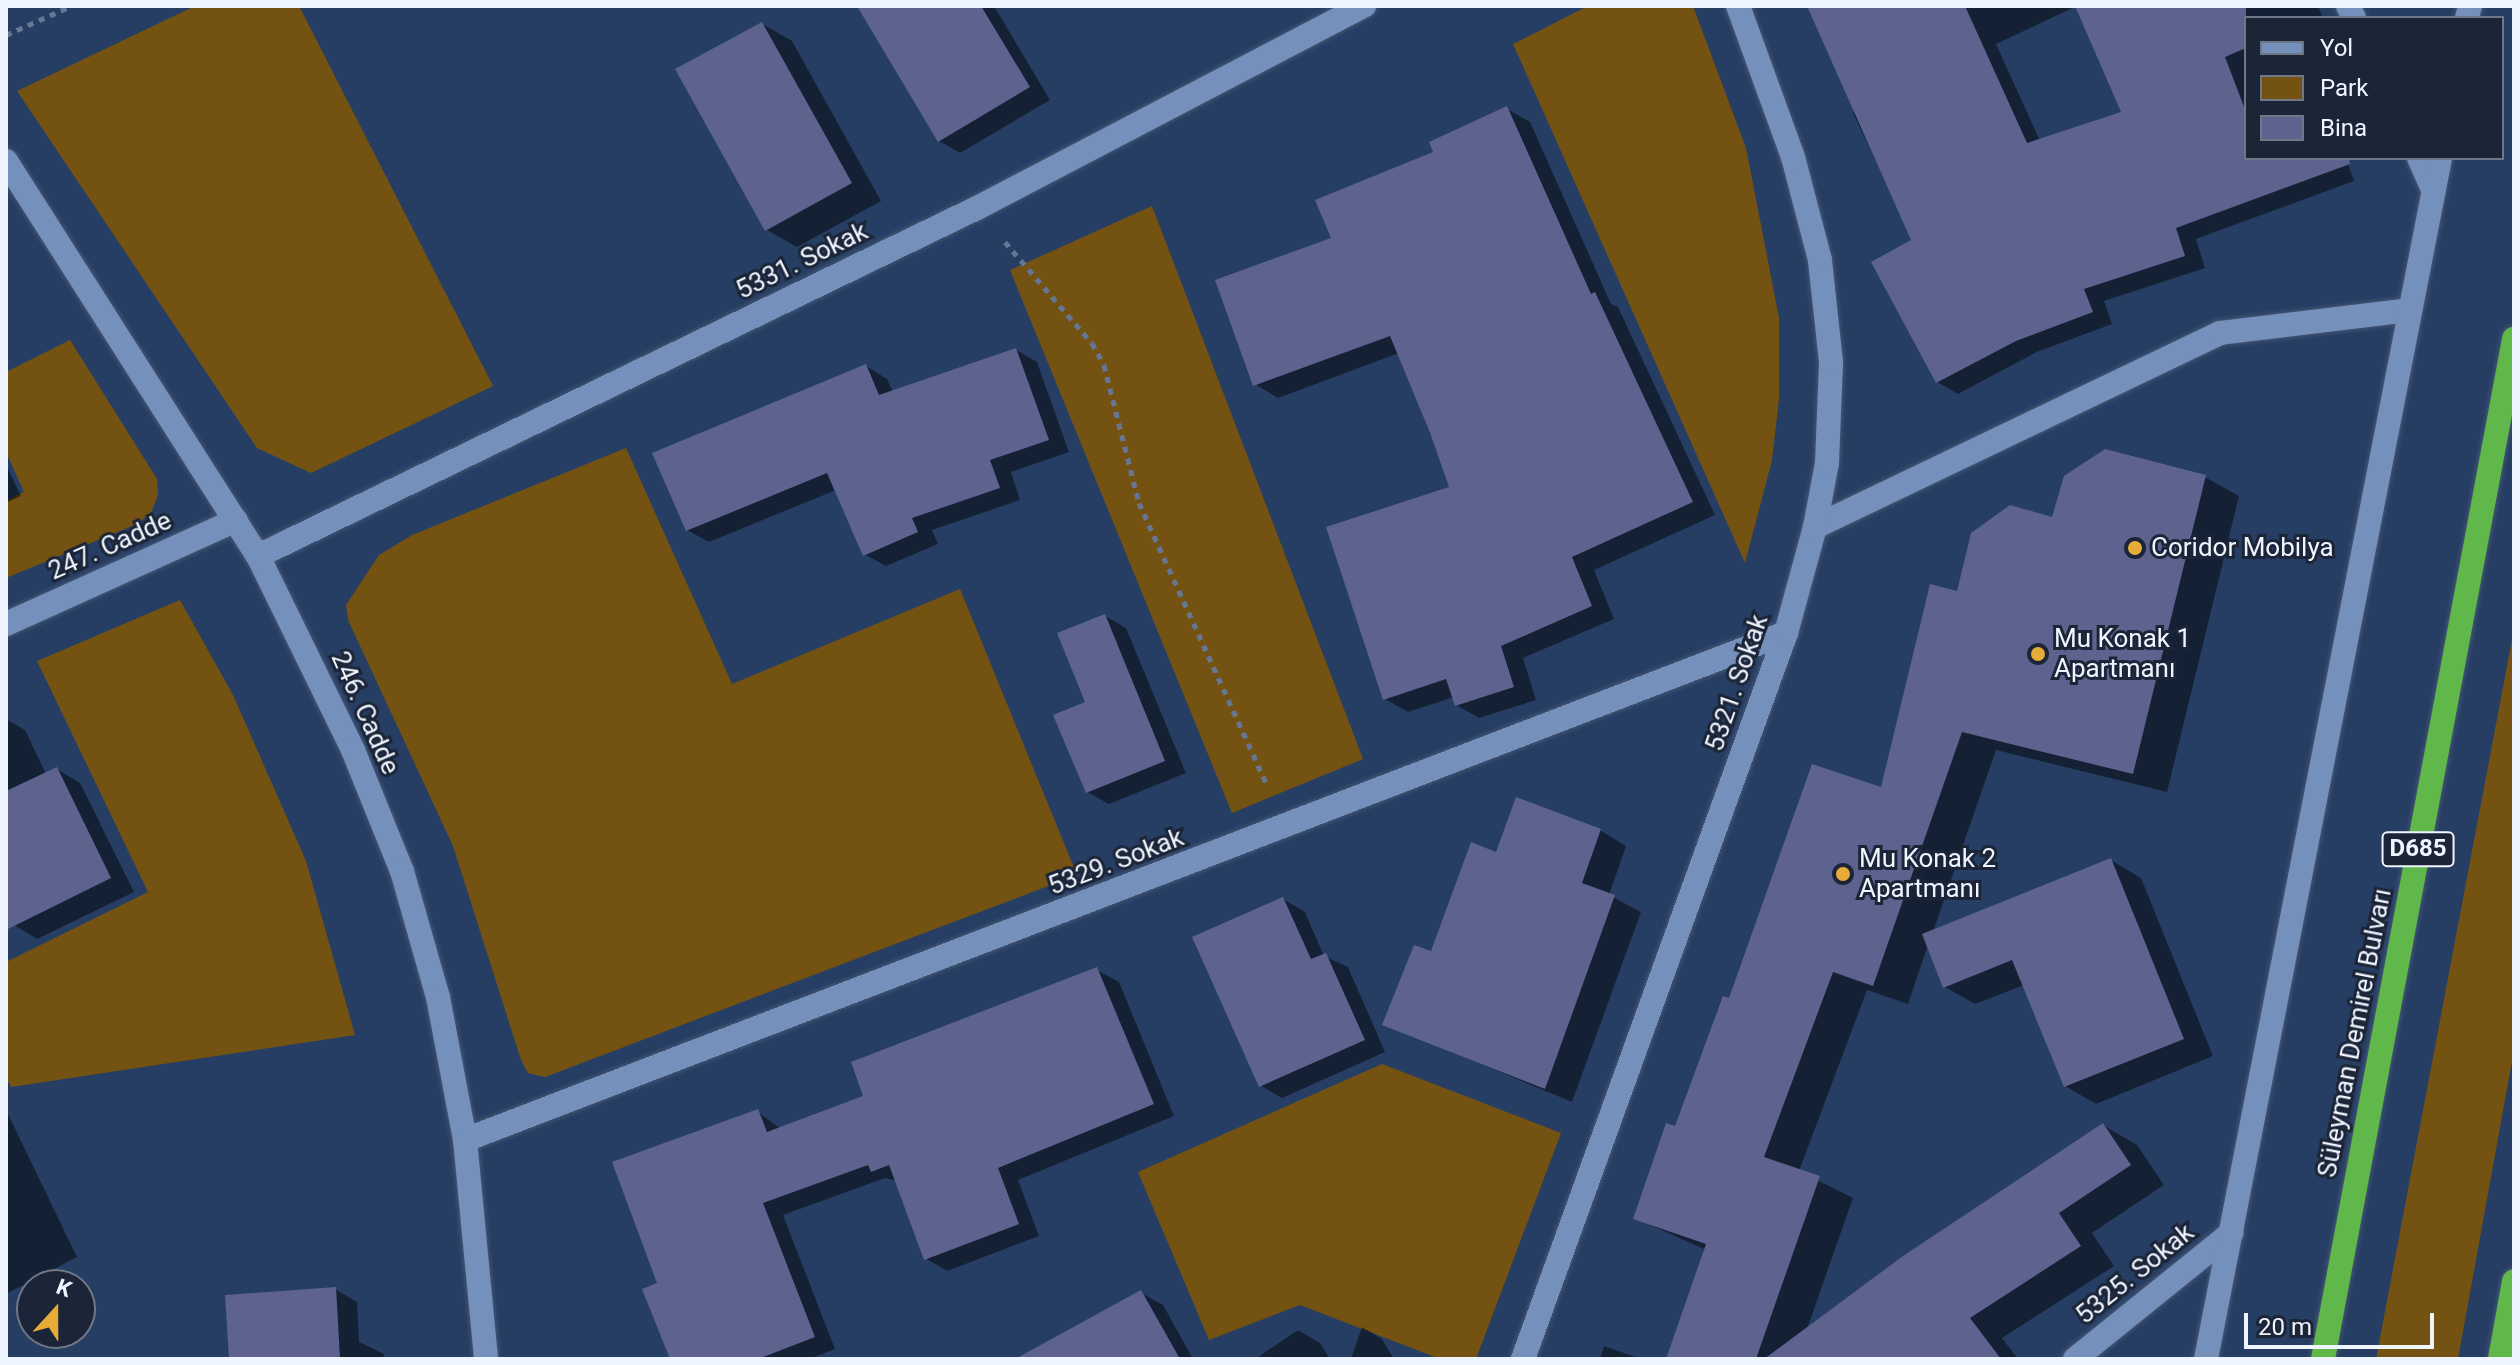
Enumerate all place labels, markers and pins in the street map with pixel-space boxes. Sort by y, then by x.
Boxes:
place label: Coridor Mobilya [2151,532,2334,564]
marker: Coridor Mobilya [2126,539,2144,557]
place label: Mu Konak 1 Apartmanı [2054,623,2191,684]
marker: Mu Konak 1 Apartmanı [2029,645,2047,663]
place label: Mu Konak 2 Apartmanı [1859,843,1996,904]
marker: Mu Konak 2 Apartmanı [1834,865,1852,883]

